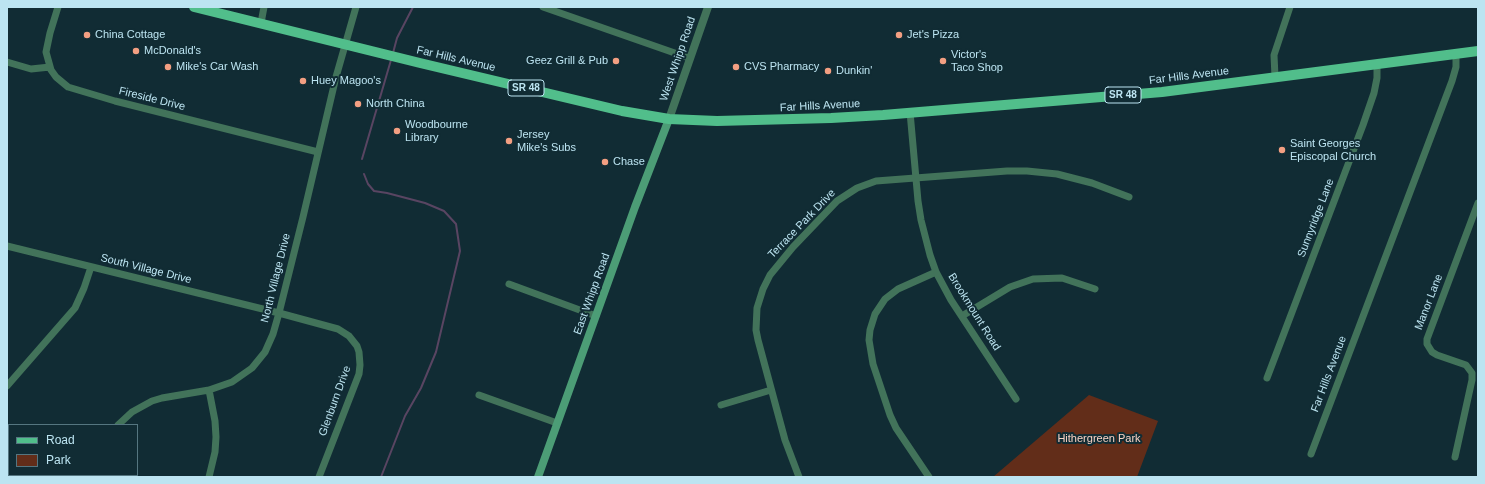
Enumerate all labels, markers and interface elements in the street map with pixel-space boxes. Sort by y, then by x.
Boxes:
street label: West Whipp Road [657,15,699,103]
place label: China Cottage [95,28,165,42]
place label: Jet's Pizza [907,28,959,42]
marker: China Cottage [82,30,92,40]
marker: Jet's Pizza [894,30,904,40]
place label: McDonald's [144,44,201,58]
street label: Far Hills Avenue [415,44,497,74]
marker: McDonald's [131,46,141,56]
place label: Victor's Taco Shop [951,48,1003,74]
place label: Geez Grill & Pub [526,54,608,68]
marker: Geez Grill & Pub [611,56,621,66]
marker: Victor's Taco Shop [938,56,948,66]
place label: Mike's Car Wash [176,60,258,74]
place label: CVS Pharmacy [744,60,819,74]
marker: Mike's Car Wash [163,62,173,72]
marker: CVS Pharmacy [731,62,741,72]
place label: Dunkin' [836,64,872,78]
street label: Far Hills Avenue [1148,65,1230,87]
marker: Dunkin' [823,66,833,76]
place label: Huey Magoo's [311,74,381,88]
marker: Huey Magoo's [298,76,308,86]
road number: SR 48 [508,80,544,96]
street label: Fireside Drive [117,84,187,114]
road number: SR 48 [1105,87,1141,103]
place label: North China [366,97,425,111]
street label: Far Hills Avenue [779,97,861,115]
marker: North China [353,99,363,109]
place label: Woodbourne Library [405,118,468,144]
marker: Woodbourne Library [392,126,402,136]
place label: Jersey Mike's Subs [517,128,576,154]
marker: Jersey Mike's Subs [504,136,514,146]
place label: Saint Georges Episcopal Church [1290,137,1376,163]
marker: Saint Georges Episcopal Church [1277,145,1287,155]
place label: Chase [613,155,645,169]
marker: Chase [600,157,610,167]
street label: Sunnyridge Lane [1295,177,1337,259]
street label: Terrace Park Drive [766,187,838,261]
street label: North Village Drive [259,232,293,324]
street label: South Village Drive [99,251,193,287]
street label: East Whipp Road [571,252,613,336]
street label: Brookmount Road [945,271,1003,353]
street label: Manor Lane [1412,272,1446,332]
street label: Far Hills Avenue [1308,334,1350,414]
street label: Glenburn Drive [316,364,354,438]
legend [8,424,138,476]
park label: Hithergreen Park [1057,432,1141,446]
text: Road [46,433,75,447]
text: Park [46,453,71,467]

